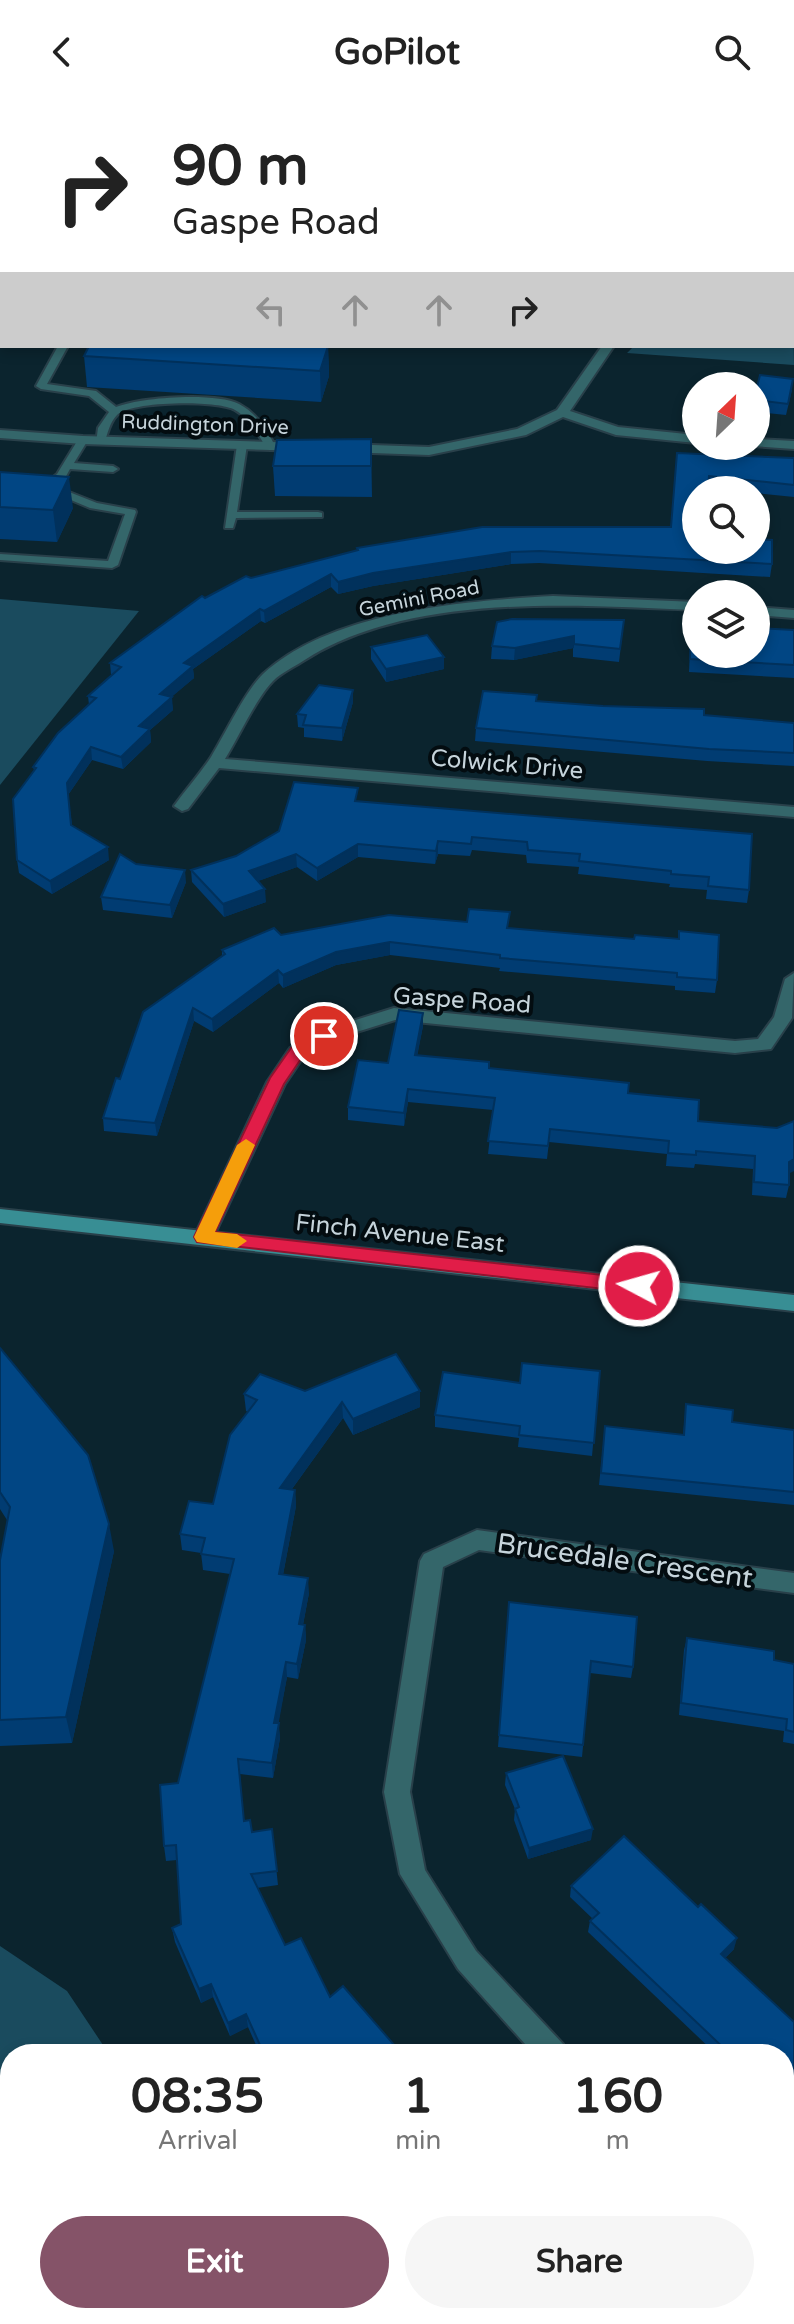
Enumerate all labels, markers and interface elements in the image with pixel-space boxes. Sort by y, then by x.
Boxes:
icon: back [40,30,84,74]
icon: search [710,30,754,74]
text: GoPilot [334,31,460,74]
text: 90 m [172,133,308,200]
icon: right [40,136,144,240]
text: Gaspe Road [172,201,380,244]
icon: left [249,288,293,332]
icon: ahead [333,288,377,332]
icon: ahead [417,288,461,332]
icon: right [501,288,545,332]
north arrow [682,372,770,460]
map controls [682,372,770,668]
street label: Ruddington Drive [121,410,289,440]
button: search [682,476,770,564]
street label: Gemini Road [357,576,482,622]
button: layers [682,580,770,668]
street label: Colwick Drive [429,743,584,786]
street label: Gaspe Road [392,981,532,1020]
pin [290,1002,358,1070]
icon: arrive [302,1014,346,1058]
street label: Finch Avenue East [294,1208,506,1259]
position arrow [597,1244,681,1328]
street label: Brucedale Crescent [495,1526,755,1596]
text: 08:35 [131,2068,264,2126]
text: 1 [403,2068,433,2126]
text: 160 [572,2068,663,2126]
text: Arrival [157,2125,238,2156]
text: min [395,2125,441,2156]
text: m [606,2125,630,2156]
button: Exit [40,2216,389,2308]
button: Share [405,2216,754,2308]

